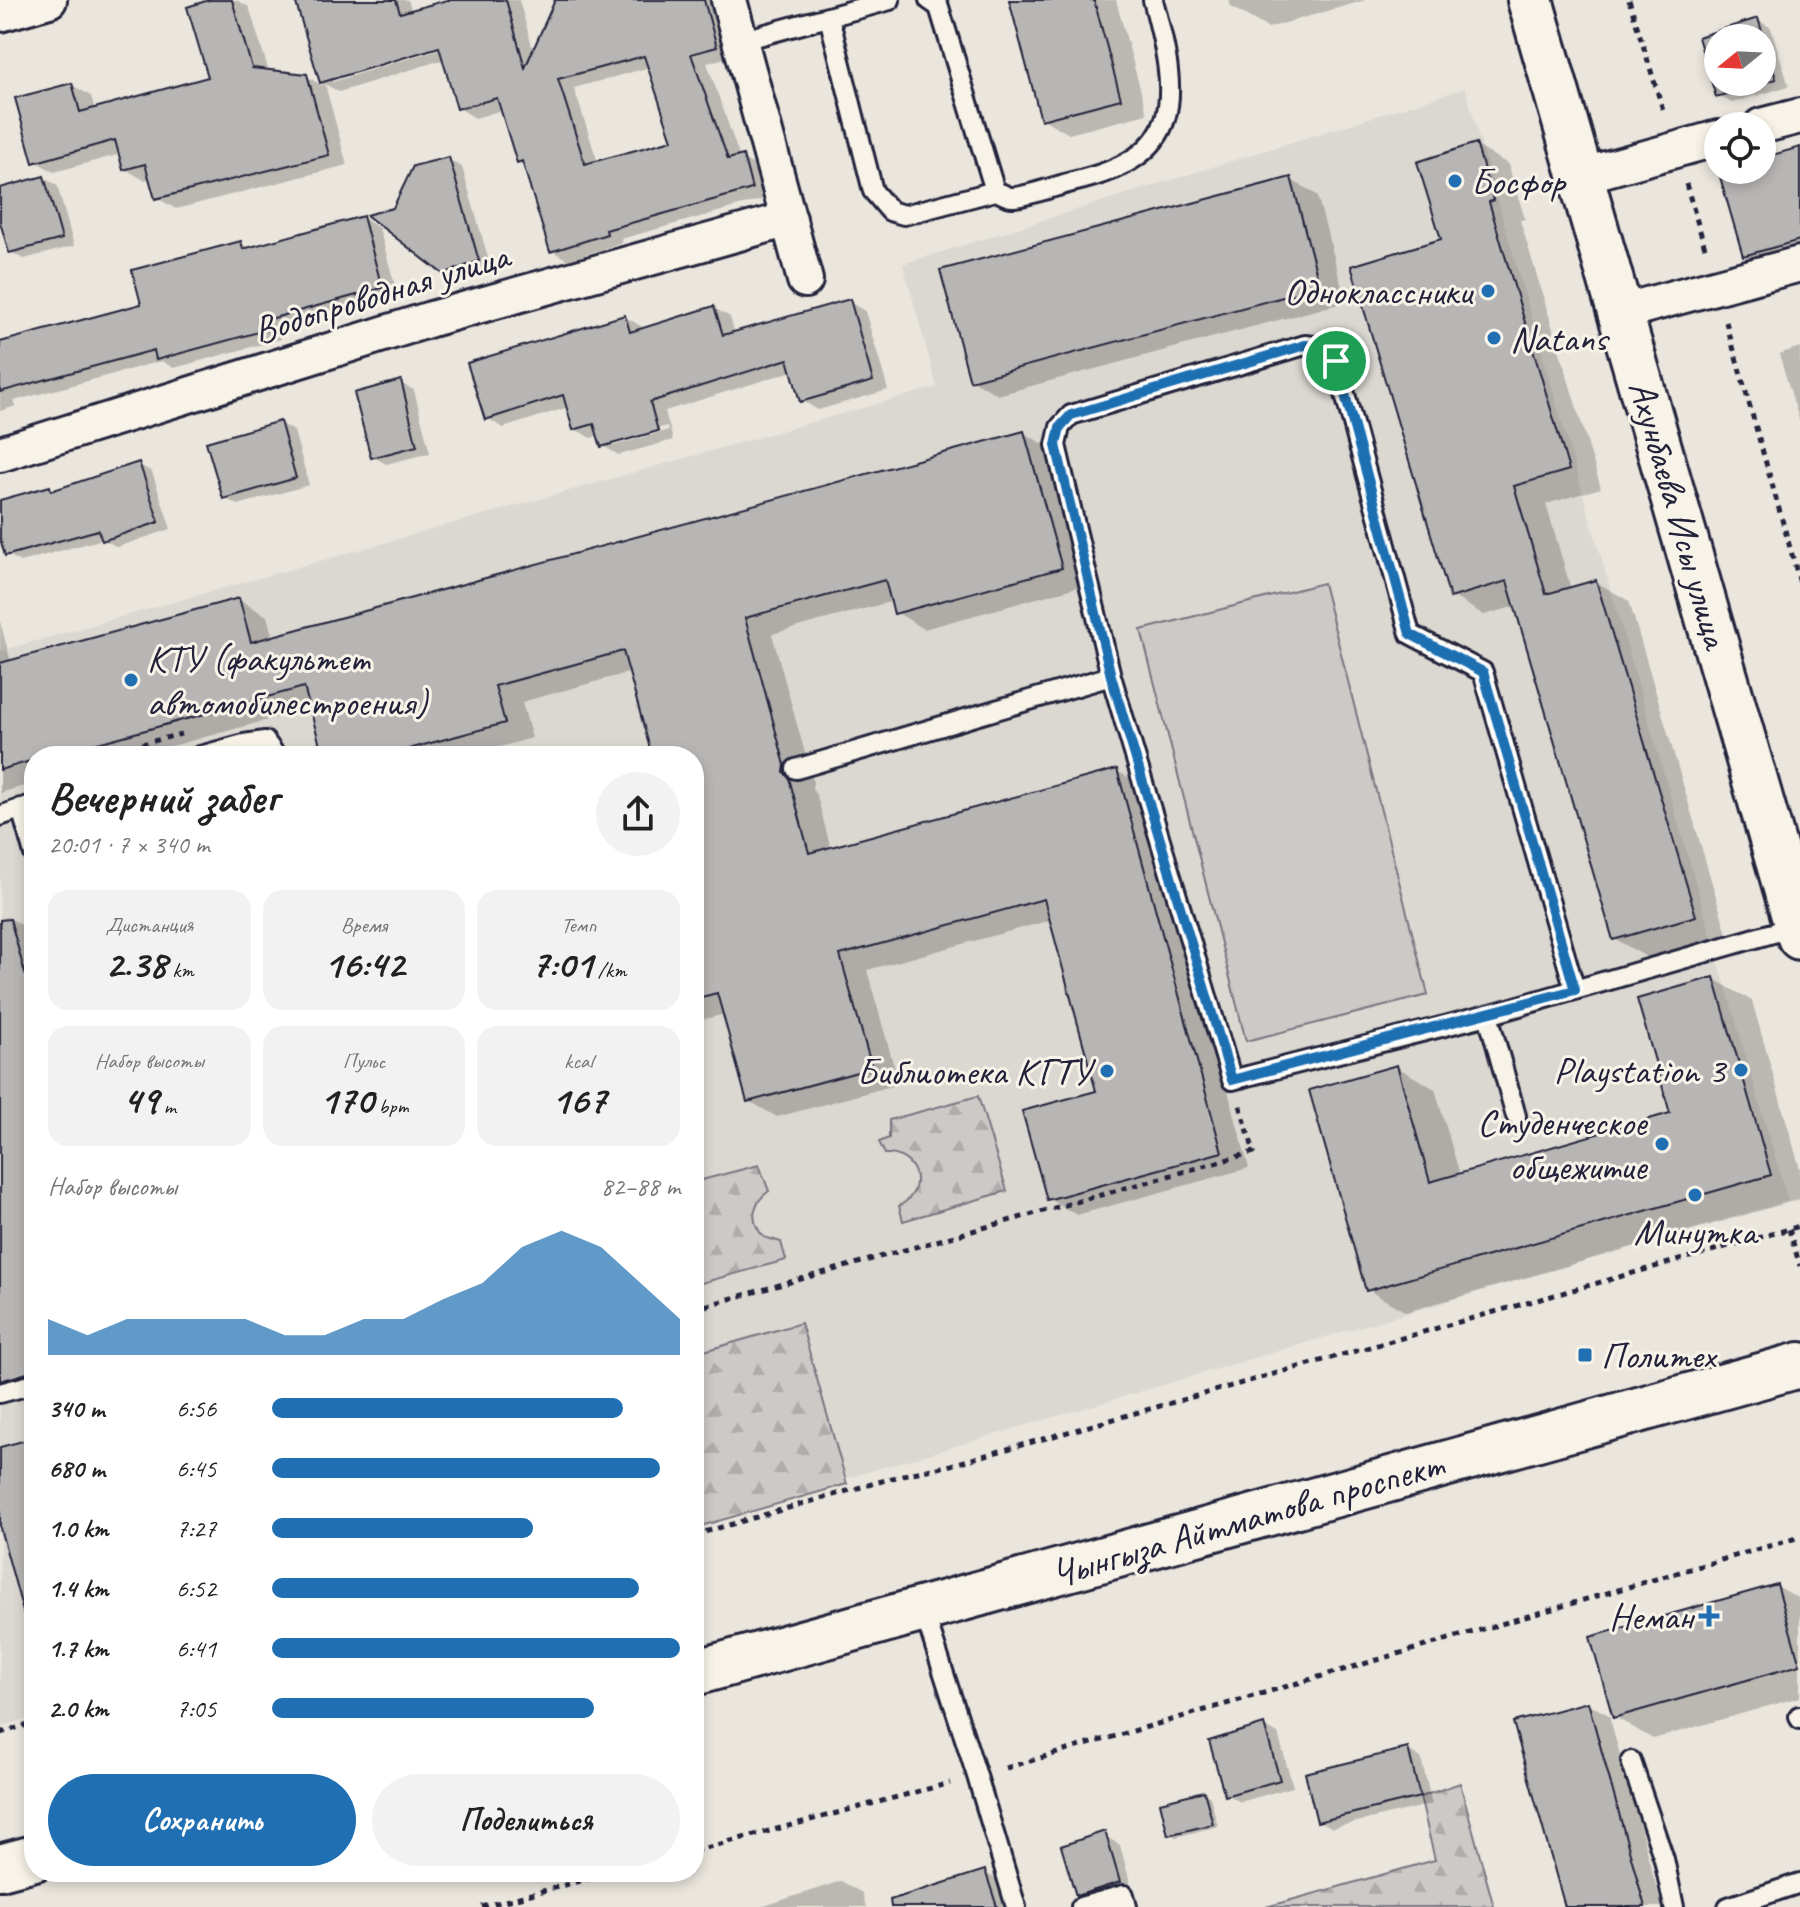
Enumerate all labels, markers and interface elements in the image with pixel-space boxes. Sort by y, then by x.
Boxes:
north arrow [1704,24,1776,96]
map controls [1704,24,1776,184]
button: locate [1704,112,1776,184]
place label: Босфор [1471,158,1567,205]
marker: Босфор [1446,172,1464,190]
street label: Водопроводная улица [248,231,517,354]
place label: Одноклассники [1284,268,1474,315]
marker: Одноклассники [1479,282,1497,300]
place label: Natans [1510,315,1610,362]
pin [1302,327,1370,395]
marker: Natans [1485,329,1503,347]
icon: arrive [1314,339,1358,383]
street label: Ахунбаева Исы улица [1618,375,1741,656]
place label: КТУ (факультет автомобилестроения) [147,635,430,726]
marker: КТУ (факультет автомобилестроения) [122,671,140,689]
text: Вечерний забег [48,770,278,825]
button: share [596,772,680,856]
text: 20:01 · 7 × 340 m [48,828,209,861]
text: Дистанция [105,911,193,939]
text: Время [341,911,387,939]
text: Темп [561,911,596,939]
text: 2.38 [105,939,167,989]
text: 16:42 [324,939,404,989]
text: 7:01 [531,939,593,989]
text: km [167,956,194,984]
text: /km [593,956,627,984]
text: Набор высоты [95,1047,204,1075]
text: Пульс [343,1047,385,1075]
text: kcal [564,1047,593,1075]
place label: Playstation 3 [1554,1047,1728,1094]
place label: Библиотека КГТУ [857,1048,1097,1095]
marker: Playstation 3 [1732,1061,1750,1079]
marker: Библиотека КГТУ [1098,1062,1116,1080]
text: 49 [123,1075,158,1125]
text: 170 [319,1075,373,1125]
text: 167 [551,1075,606,1125]
text: m [158,1092,176,1120]
text: bpm [373,1092,409,1120]
place label: Студенческое общежитие [1477,1099,1649,1190]
marker: Студенческое общежитие [1653,1135,1671,1153]
text: Набор высоты [48,1170,177,1203]
text: 82–88 m [601,1170,680,1203]
marker: Минутка [1686,1186,1704,1204]
place label: Минутка [1634,1208,1760,1255]
place label: Политех [1601,1332,1719,1379]
marker: Политех [1576,1346,1594,1364]
text: 340 m [48,1392,104,1425]
text: 6:56 [176,1392,216,1425]
street label: Чынгыза Айтматова проспект [1046,1440,1450,1597]
text: 680 m [48,1452,105,1485]
text: 6:45 [176,1452,216,1485]
text: 1.0 km [48,1512,108,1545]
text: 7:27 [176,1512,216,1545]
text: 1.4 km [48,1572,108,1605]
text: 6:52 [176,1572,216,1605]
place label: Неман [1609,1593,1696,1640]
marker: Неман [1700,1607,1718,1625]
text: 1.7 km [48,1632,108,1665]
text: 6:41 [176,1632,216,1665]
text: 2.0 km [48,1692,108,1725]
text: 7:05 [176,1692,216,1725]
button: Сохранить [48,1774,356,1866]
button: Поделиться [372,1774,680,1866]

